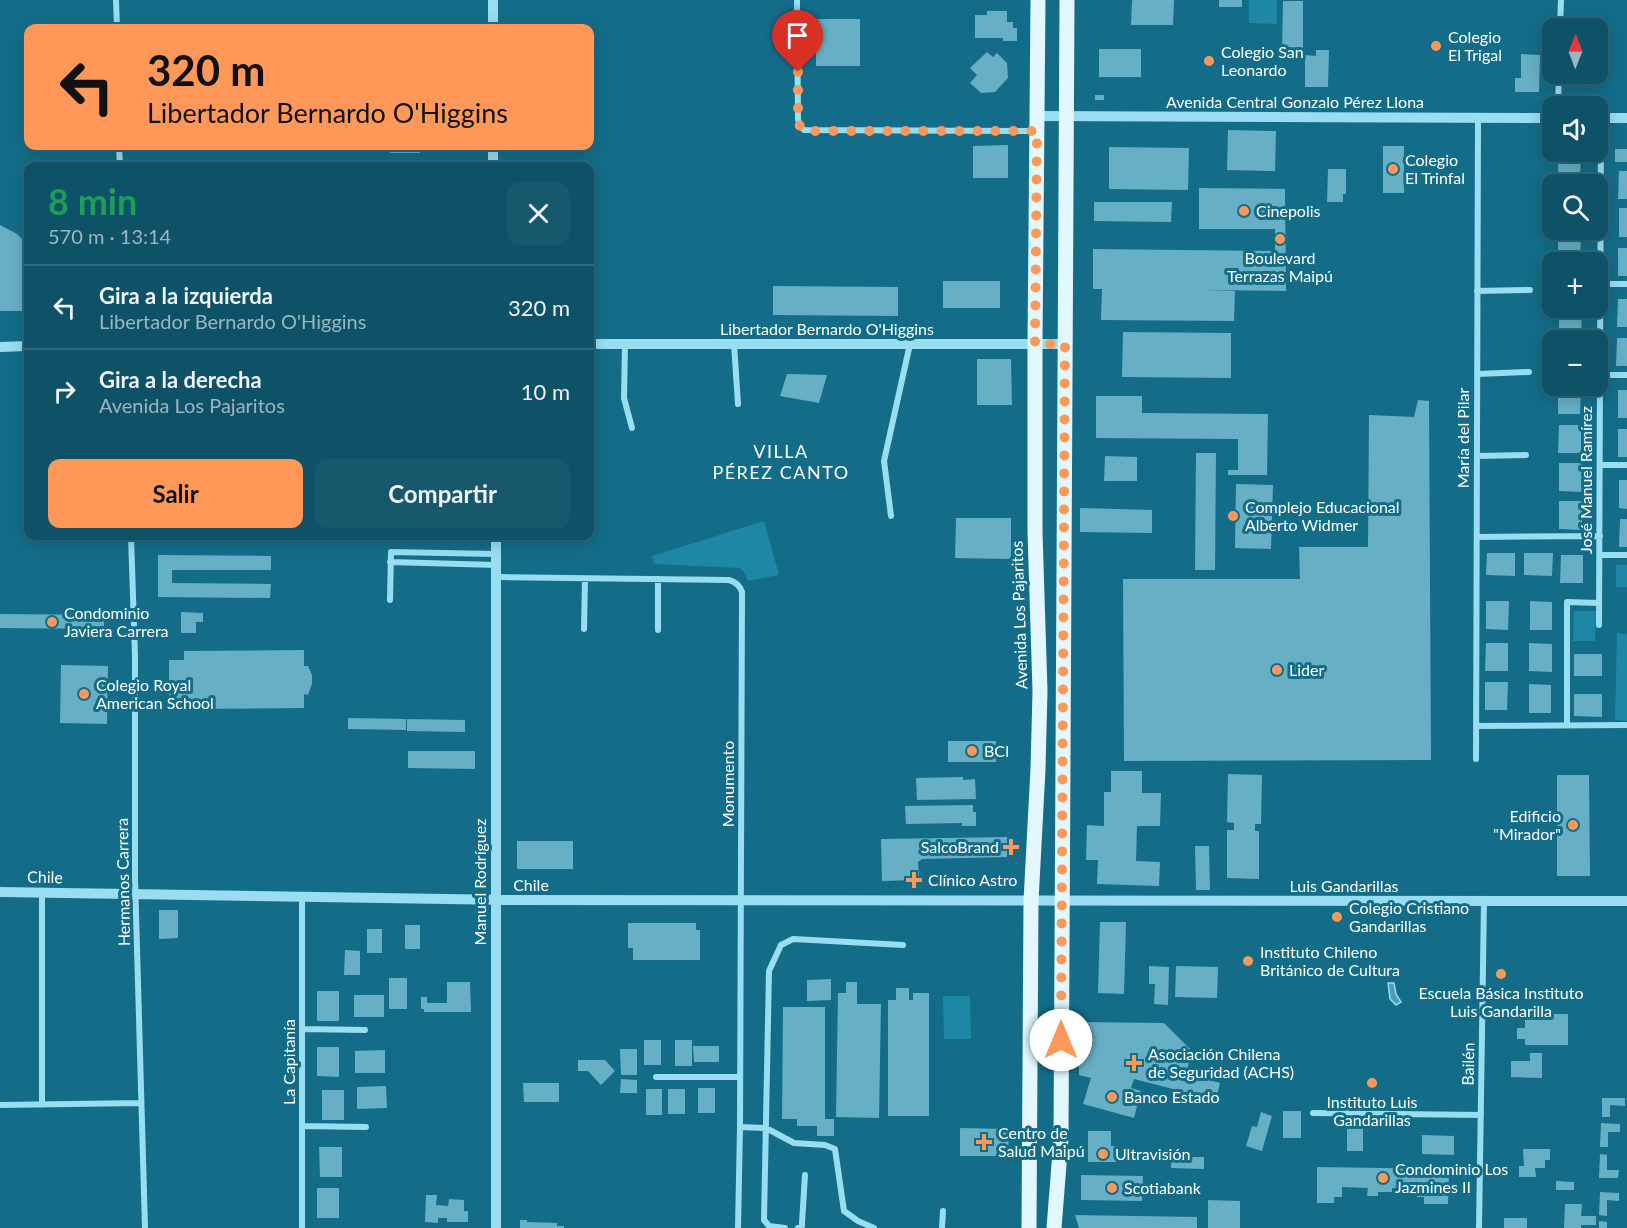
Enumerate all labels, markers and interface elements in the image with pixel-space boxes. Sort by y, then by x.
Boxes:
pin [772,10,823,72]
north arrow [1542,18,1608,84]
map controls [1542,18,1608,396]
icon: arrive [781,19,814,52]
place label: Colegio El Trigal [1448,27,1502,64]
marker: Colegio El Trigal [1429,39,1443,53]
place label: Colegio San Leonardo [1221,42,1304,79]
text: 320 m [147,45,265,95]
icon: left [48,48,126,126]
marker: Colegio San Leonardo [1202,54,1216,68]
street label: Avenida Central Gonzalo Pérez Llona [1166,92,1424,111]
text: Libertador Bernardo O'Higgins [147,96,508,129]
button: sound [1542,96,1608,162]
place label: Colegio El Trinfal [1405,150,1465,187]
marker: Colegio El Trinfal [1386,162,1400,176]
button: search [1542,174,1608,240]
text: 8 min [48,179,137,223]
button: close [507,182,570,245]
place label: Cinepolis [1256,201,1321,220]
marker: Cinepolis [1237,204,1251,218]
text: 570 m · 13:14 [48,224,171,248]
marker: Boulevard Terrazas Maipú [1273,232,1287,246]
place label: Boulevard Terrazas Maipú [1227,248,1333,285]
button: + [1542,252,1608,318]
text: Gira a la izquierda [99,282,273,309]
icon: left [48,291,81,324]
text: 320 m [508,294,570,321]
text: Libertador Bernardo O'Higgins [99,309,366,333]
street label: Libertador Bernardo O'Higgins [720,319,934,338]
button: − [1542,330,1608,396]
text: Gira a la derecha [99,366,262,393]
icon: right [48,375,81,408]
text: 10 m [521,378,570,405]
street label: María del Pilar [1453,388,1472,488]
text: Avenida Los Pajaritos [99,393,285,417]
street label: José Manuel Ramírez [1576,406,1595,554]
district label: VILLA PÉREZ CANTO [712,440,850,483]
button: Salir [48,459,303,528]
button: Compartir [315,459,570,528]
place label: Complejo Educacional Alberto Widmer [1245,497,1400,534]
marker: Complejo Educacional Alberto Widmer [1226,509,1240,523]
street label: Avenida Los Pajaritos [1006,540,1031,690]
place label: Condominio Javiera Carrera [64,603,169,640]
marker: Condominio Javiera Carrera [45,615,59,629]
place label: Lider [1289,660,1324,679]
marker: Lider [1270,663,1284,677]
place label: Colegio Royal American School [96,675,214,712]
marker: Colegio Royal American School [77,687,91,701]
street label: Monumento [718,741,737,827]
place label: BCI [984,741,1010,760]
marker: BCI [965,744,979,758]
place label: Edificio "Mirador" [1493,806,1561,843]
street label: Hermanos Carrera [112,818,133,946]
marker: Edificio "Mirador" [1566,818,1580,832]
street label: Manuel Rodríguez [470,819,489,945]
place label: SalcoBrand [921,837,999,856]
marker: SalcoBrand [1004,840,1018,854]
street label: Chile [27,867,63,886]
place label: Clínico Astro [928,870,1017,889]
marker: Clínico Astro [905,871,923,889]
street label: Chile [513,875,549,894]
street label: Luis Gandarillas [1289,876,1399,895]
place label: Colegio Cristiano Gandarillas [1349,898,1469,935]
marker: Colegio Cristiano Gandarillas [1330,910,1344,924]
place label: Instituto Chileno Británico de Cultura [1260,942,1400,979]
marker: Instituto Chileno Británico de Cultura [1241,954,1255,968]
marker: Escuela Básica Instituto Luis Gandarilla [1494,967,1508,981]
place label: Escuela Básica Instituto Luis Gandarilla [1419,983,1584,1020]
position arrow [1029,1008,1093,1072]
street label: La Capitanía [279,1019,298,1105]
street label: Bailén [1458,1042,1477,1086]
place label: Asociación Chilena de Seguridad (ACHS) [1148,1044,1294,1081]
marker: Asociación Chilena de Seguridad (ACHS) [1125,1054,1143,1072]
marker: Instituto Luis Gandarillas [1365,1076,1379,1090]
place label: Banco Estado [1124,1087,1220,1106]
marker: Banco Estado [1105,1090,1119,1104]
place label: Instituto Luis Gandarillas [1326,1092,1418,1129]
place label: Centro de Salud Maipú [998,1123,1085,1160]
marker: Centro de Salud Maipú [975,1133,993,1151]
place label: Ultravisión [1115,1144,1190,1163]
marker: Ultravisión [1096,1147,1110,1161]
place label: Condominio Los Jazmines II [1395,1159,1508,1196]
marker: Condominio Los Jazmines II [1376,1171,1390,1185]
place label: Scotiabank [1124,1178,1202,1197]
marker: Scotiabank [1105,1181,1119,1195]

